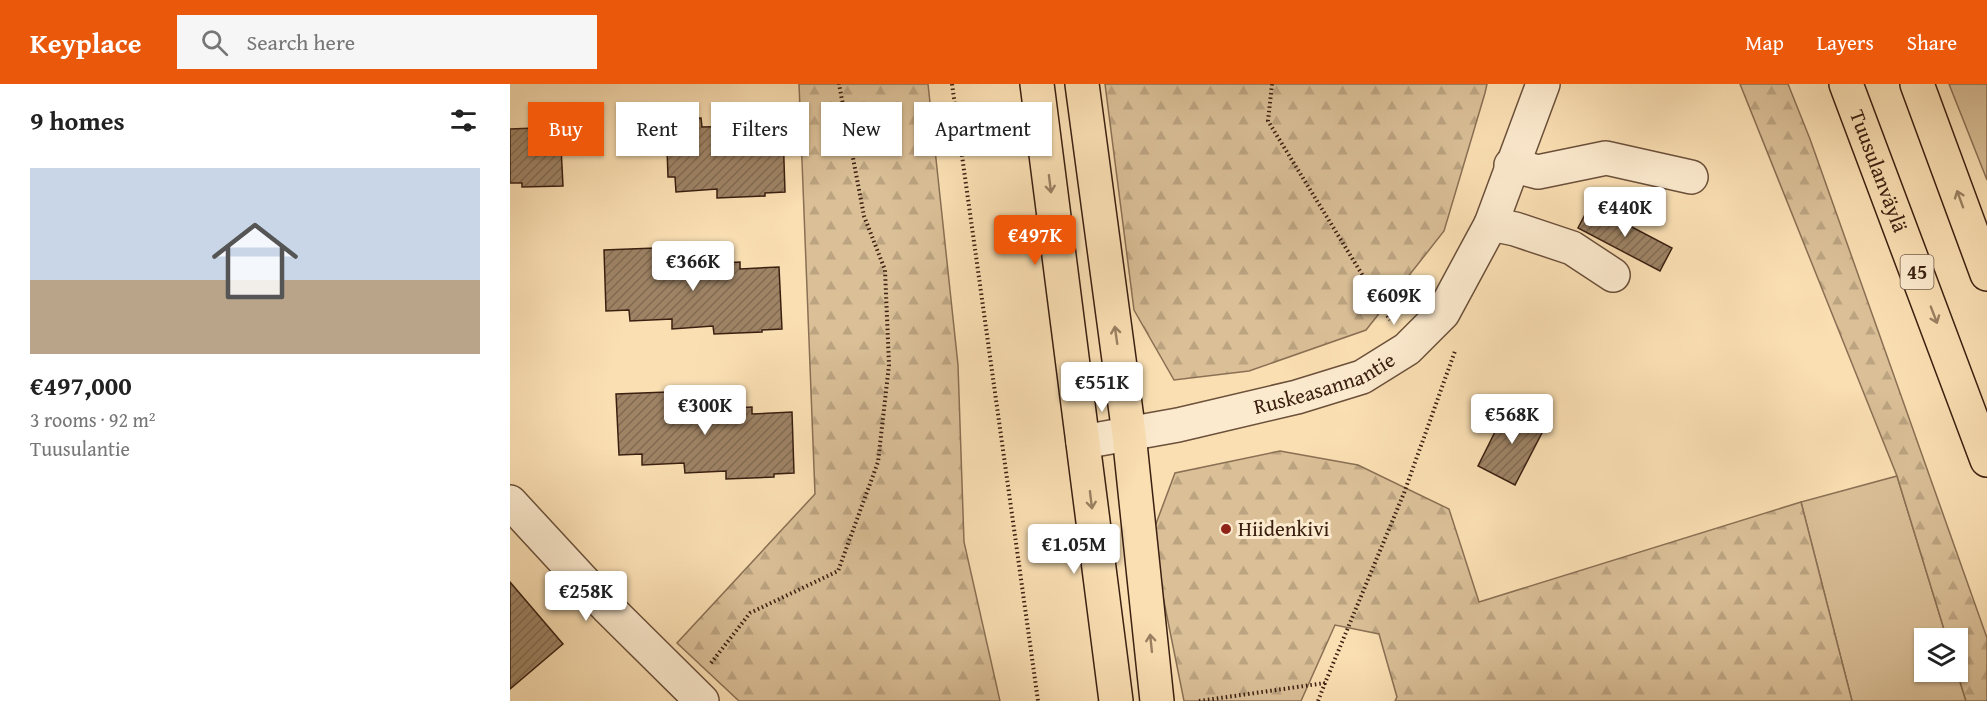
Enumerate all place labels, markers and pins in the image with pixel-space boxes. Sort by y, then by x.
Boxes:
pin: €440K [1583,187,1667,238]
pin: €497K [993,215,1077,266]
pin: €366K [651,241,735,292]
pin: €609K [1352,275,1436,326]
pin: €551K [1060,362,1144,413]
pin: €300K [663,385,747,436]
pin: €568K [1470,394,1554,445]
place label: Hiidenkivi [1238,513,1330,544]
marker: Hiidenkivi [1219,522,1233,536]
pin: €1.05M [1025,524,1123,575]
pin: €258K [544,571,628,622]

